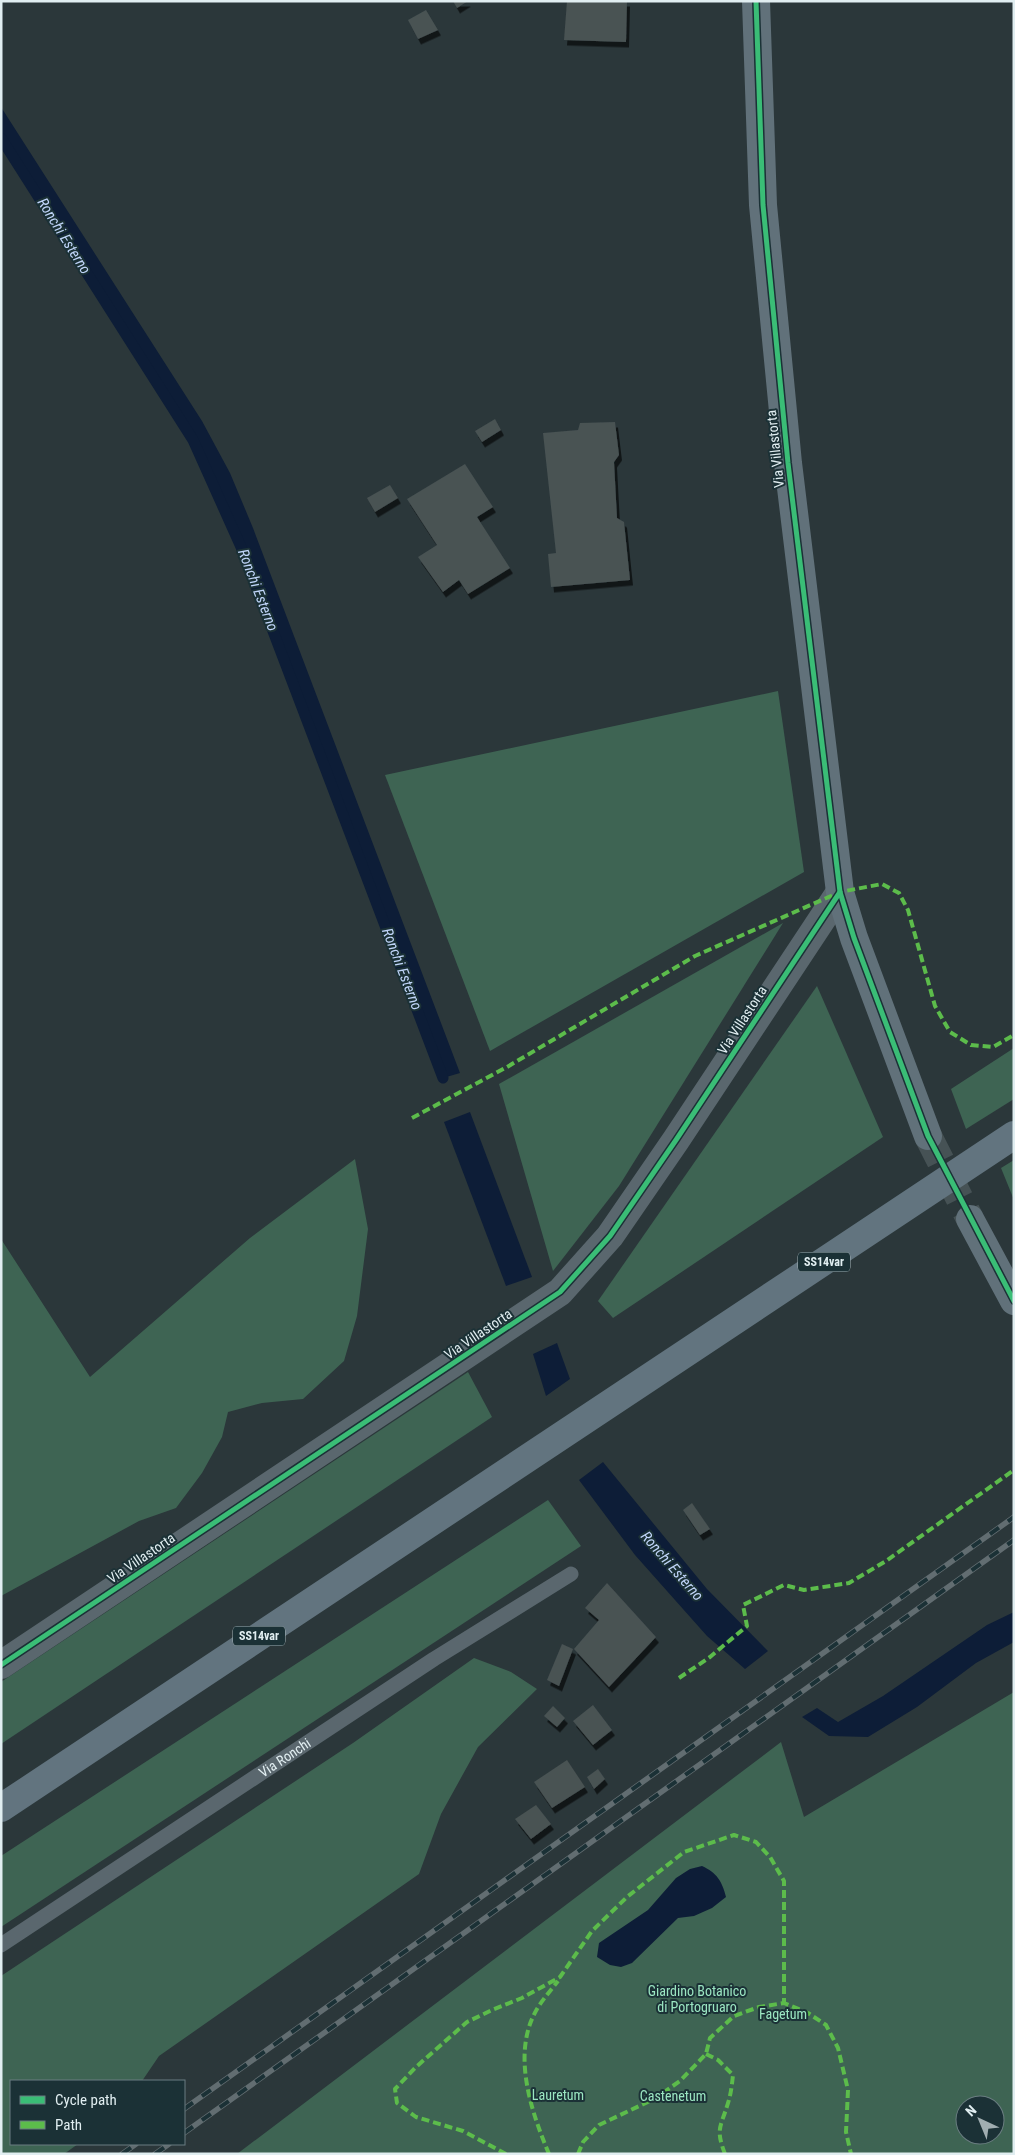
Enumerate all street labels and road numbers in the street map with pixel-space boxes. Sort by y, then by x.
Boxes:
street label: Via Villastorta [763,409,787,489]
street label: Via Villastorta [714,983,770,1057]
road number: SS14var [798,1252,850,1272]
street label: Via Villastorta [441,1306,515,1362]
street label: Via Villastorta [104,1530,178,1586]
road number: SS14var [233,1626,285,1645]
street label: Via Ronchi [256,1735,314,1780]

